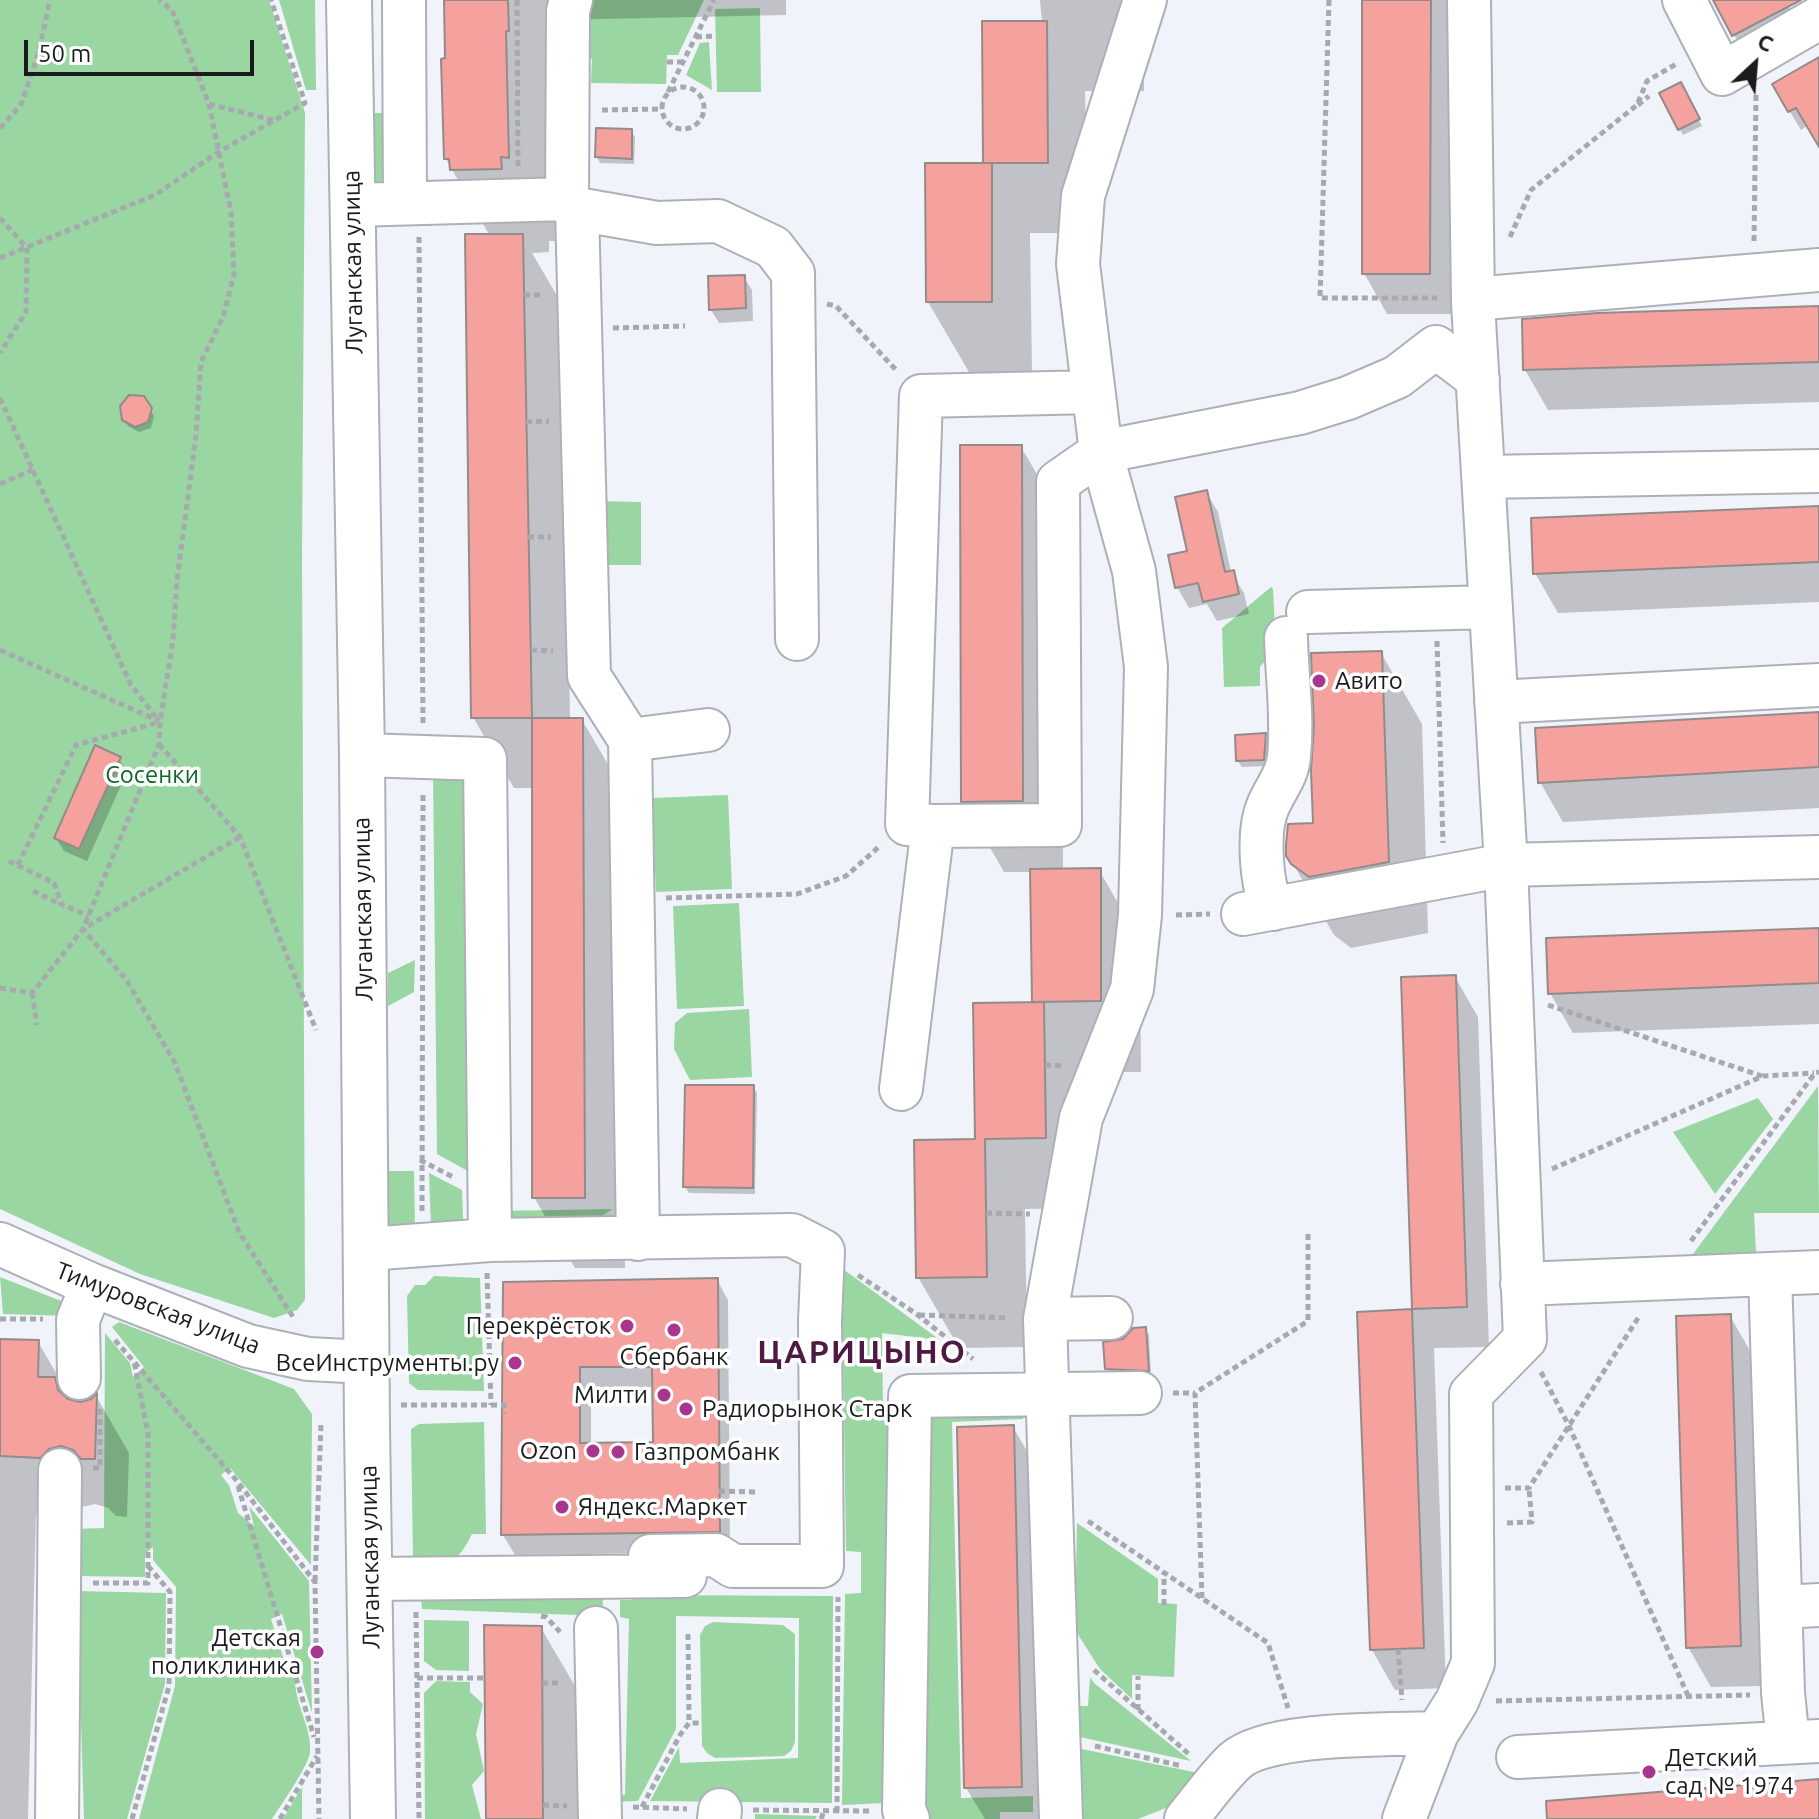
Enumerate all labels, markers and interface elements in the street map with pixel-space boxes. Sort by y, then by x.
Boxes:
scale bar [28,24,258,74]
north arrow [1715,24,1795,104]
text: С [1754,28,1778,56]
text: 50 m [38,40,91,67]
street label: Луганская улица [337,170,369,354]
place label: Авито [1335,667,1403,695]
marker: Авито [1310,672,1328,690]
park label: Сосенки [105,761,199,789]
street label: Луганская улица [347,817,379,1001]
street label: Тимуровская улица [52,1256,264,1360]
place label: Перекрёсток [466,1312,611,1340]
marker: Перекрёсток [618,1317,636,1335]
marker: Сбербанк [665,1321,683,1339]
district label: ЦАРИЦЫНО [757,1333,967,1371]
place label: Сбербанк [620,1343,728,1371]
place label: ВсеИнструменты.ру [276,1349,499,1377]
marker: ВсеИнструменты.ру [506,1354,524,1372]
place label: Милти [574,1381,648,1409]
marker: Милти [655,1386,673,1404]
place label: Радиорынок Старк [702,1395,912,1423]
marker: Радиорынок Старк [677,1400,695,1418]
place label: Ozon [520,1437,577,1465]
place label: Газпромбанк [634,1438,780,1466]
marker: Ozon [584,1442,602,1460]
marker: Газпромбанк [609,1443,627,1461]
street label: Луганская улица [354,1465,386,1649]
place label: Яндекс.Маркет [578,1493,747,1521]
marker: Яндекс.Маркет [553,1498,571,1516]
place label: Детская поликлиника [151,1624,301,1680]
marker: Детская поликлиника [308,1643,326,1661]
place label: Детский сад № 1974 [1665,1744,1794,1800]
marker: Детский сад № 1974 [1640,1763,1658,1781]

